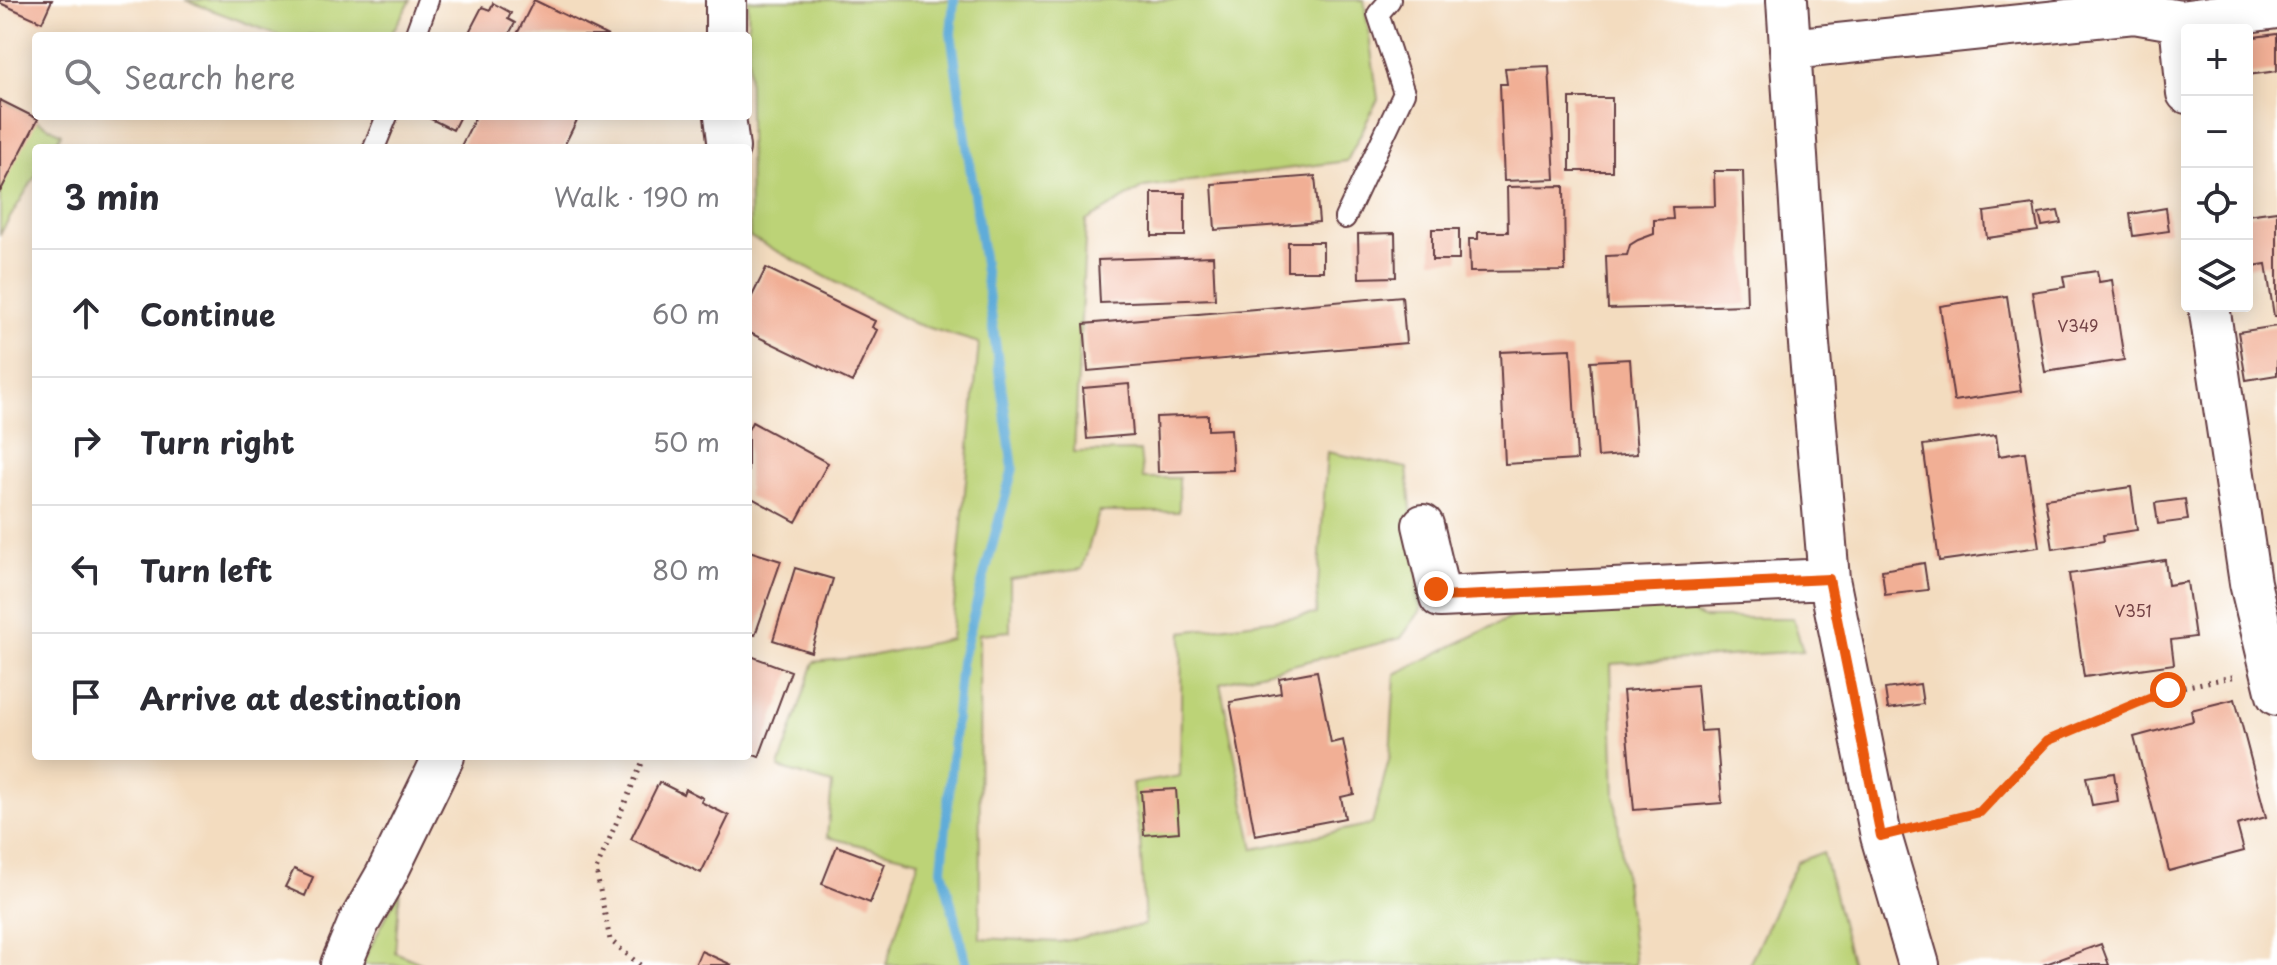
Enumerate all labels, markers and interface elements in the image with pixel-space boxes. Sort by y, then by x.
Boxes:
map controls [2181,24,2253,312]
button: + [2181,24,2253,96]
search box [32,32,752,120]
icon: search [60,54,104,98]
text: Search here [124,54,296,99]
button: − [2181,96,2253,168]
button: locate [2181,168,2253,240]
text: 3 min [64,170,160,222]
text: Walk · 190 m [554,177,720,216]
button: layers [2181,240,2253,312]
icon: ahead [64,291,108,335]
text: Continue [140,291,275,336]
text: 60 m [652,294,720,333]
house number: V349 [2058,313,2098,337]
icon: right [64,419,108,463]
text: Turn right [140,419,295,464]
text: 50 m [653,422,720,461]
icon: left [64,547,108,591]
text: Turn left [140,547,272,592]
text: 80 m [652,550,720,589]
route end [1418,571,1454,607]
house number: V351 [2115,598,2151,622]
route start [2150,672,2186,708]
icon: arrive [64,675,108,719]
text: Arrive at destination [140,675,462,720]

